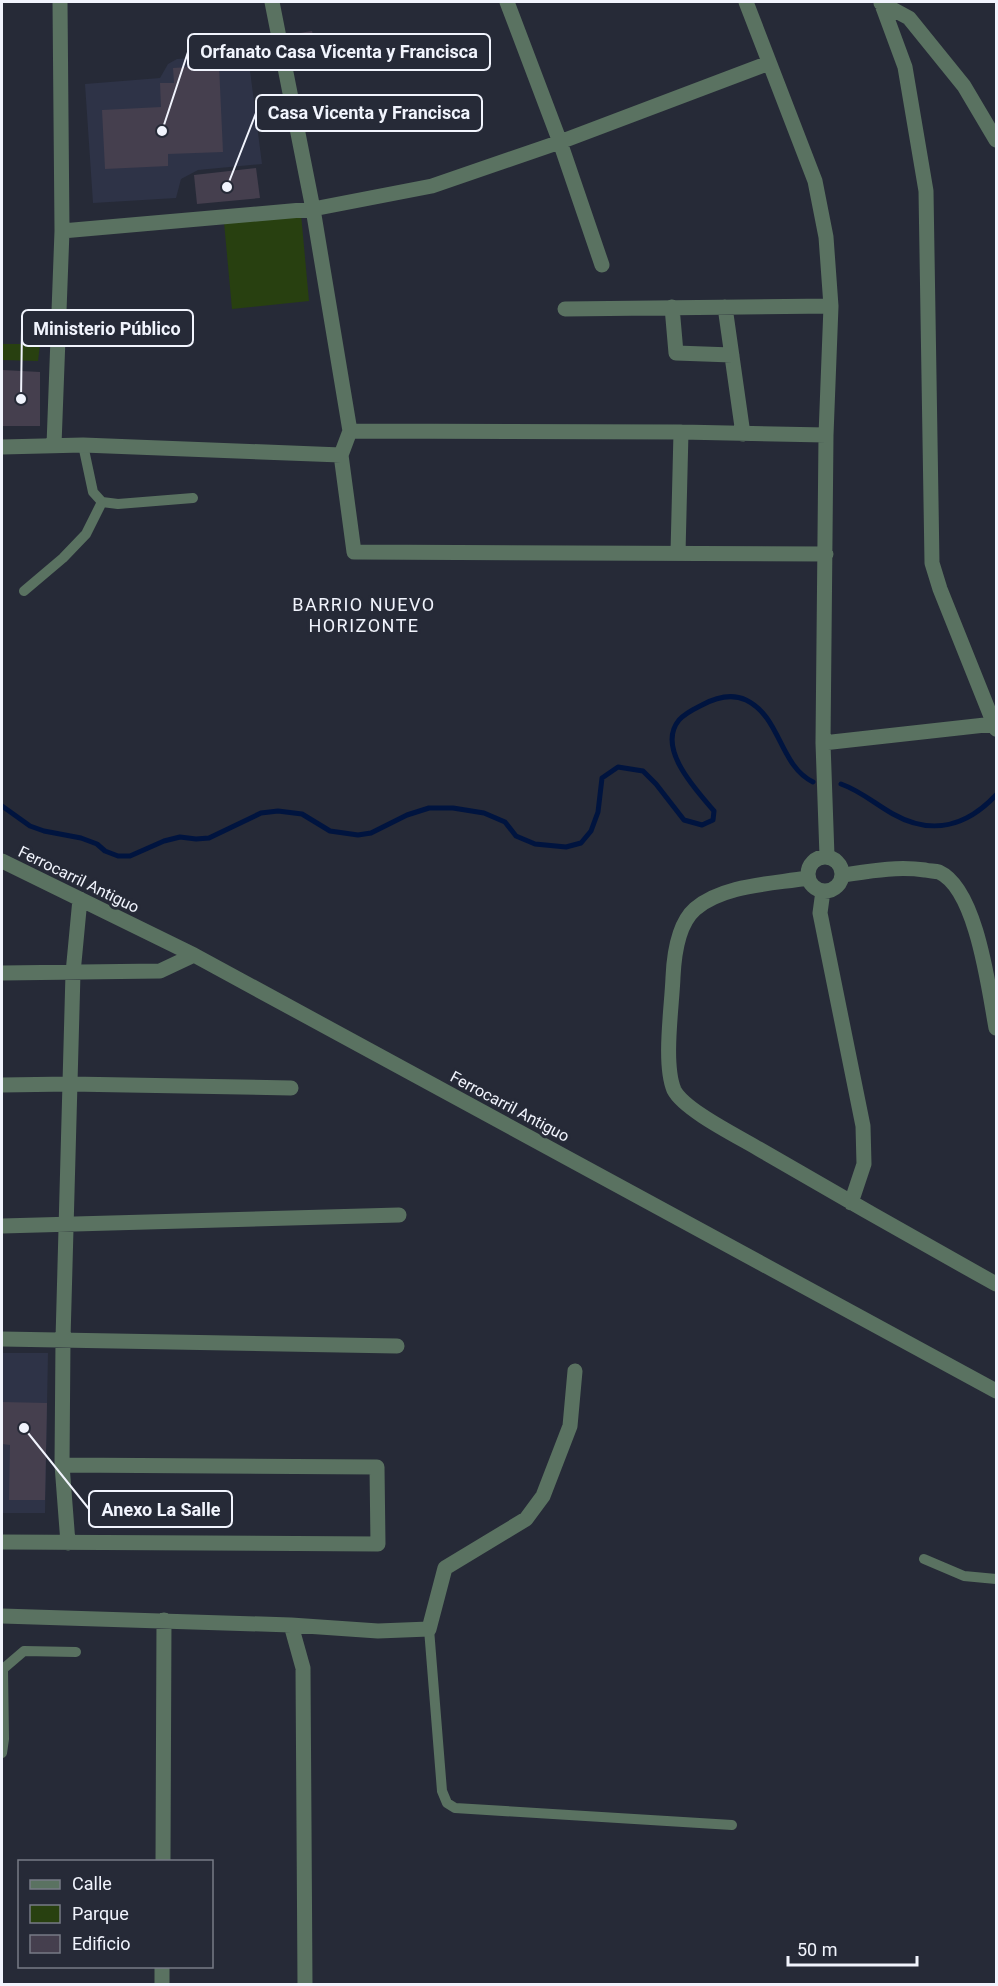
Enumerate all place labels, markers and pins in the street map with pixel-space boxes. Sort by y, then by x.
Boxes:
callout: Orfanato Casa Vicenta y Francisca [188,34,490,70]
callout: Casa Vicenta y Francisca [256,95,482,131]
callout: Ministerio Público [22,310,193,346]
callout: Anexo La Salle [89,1491,232,1527]

